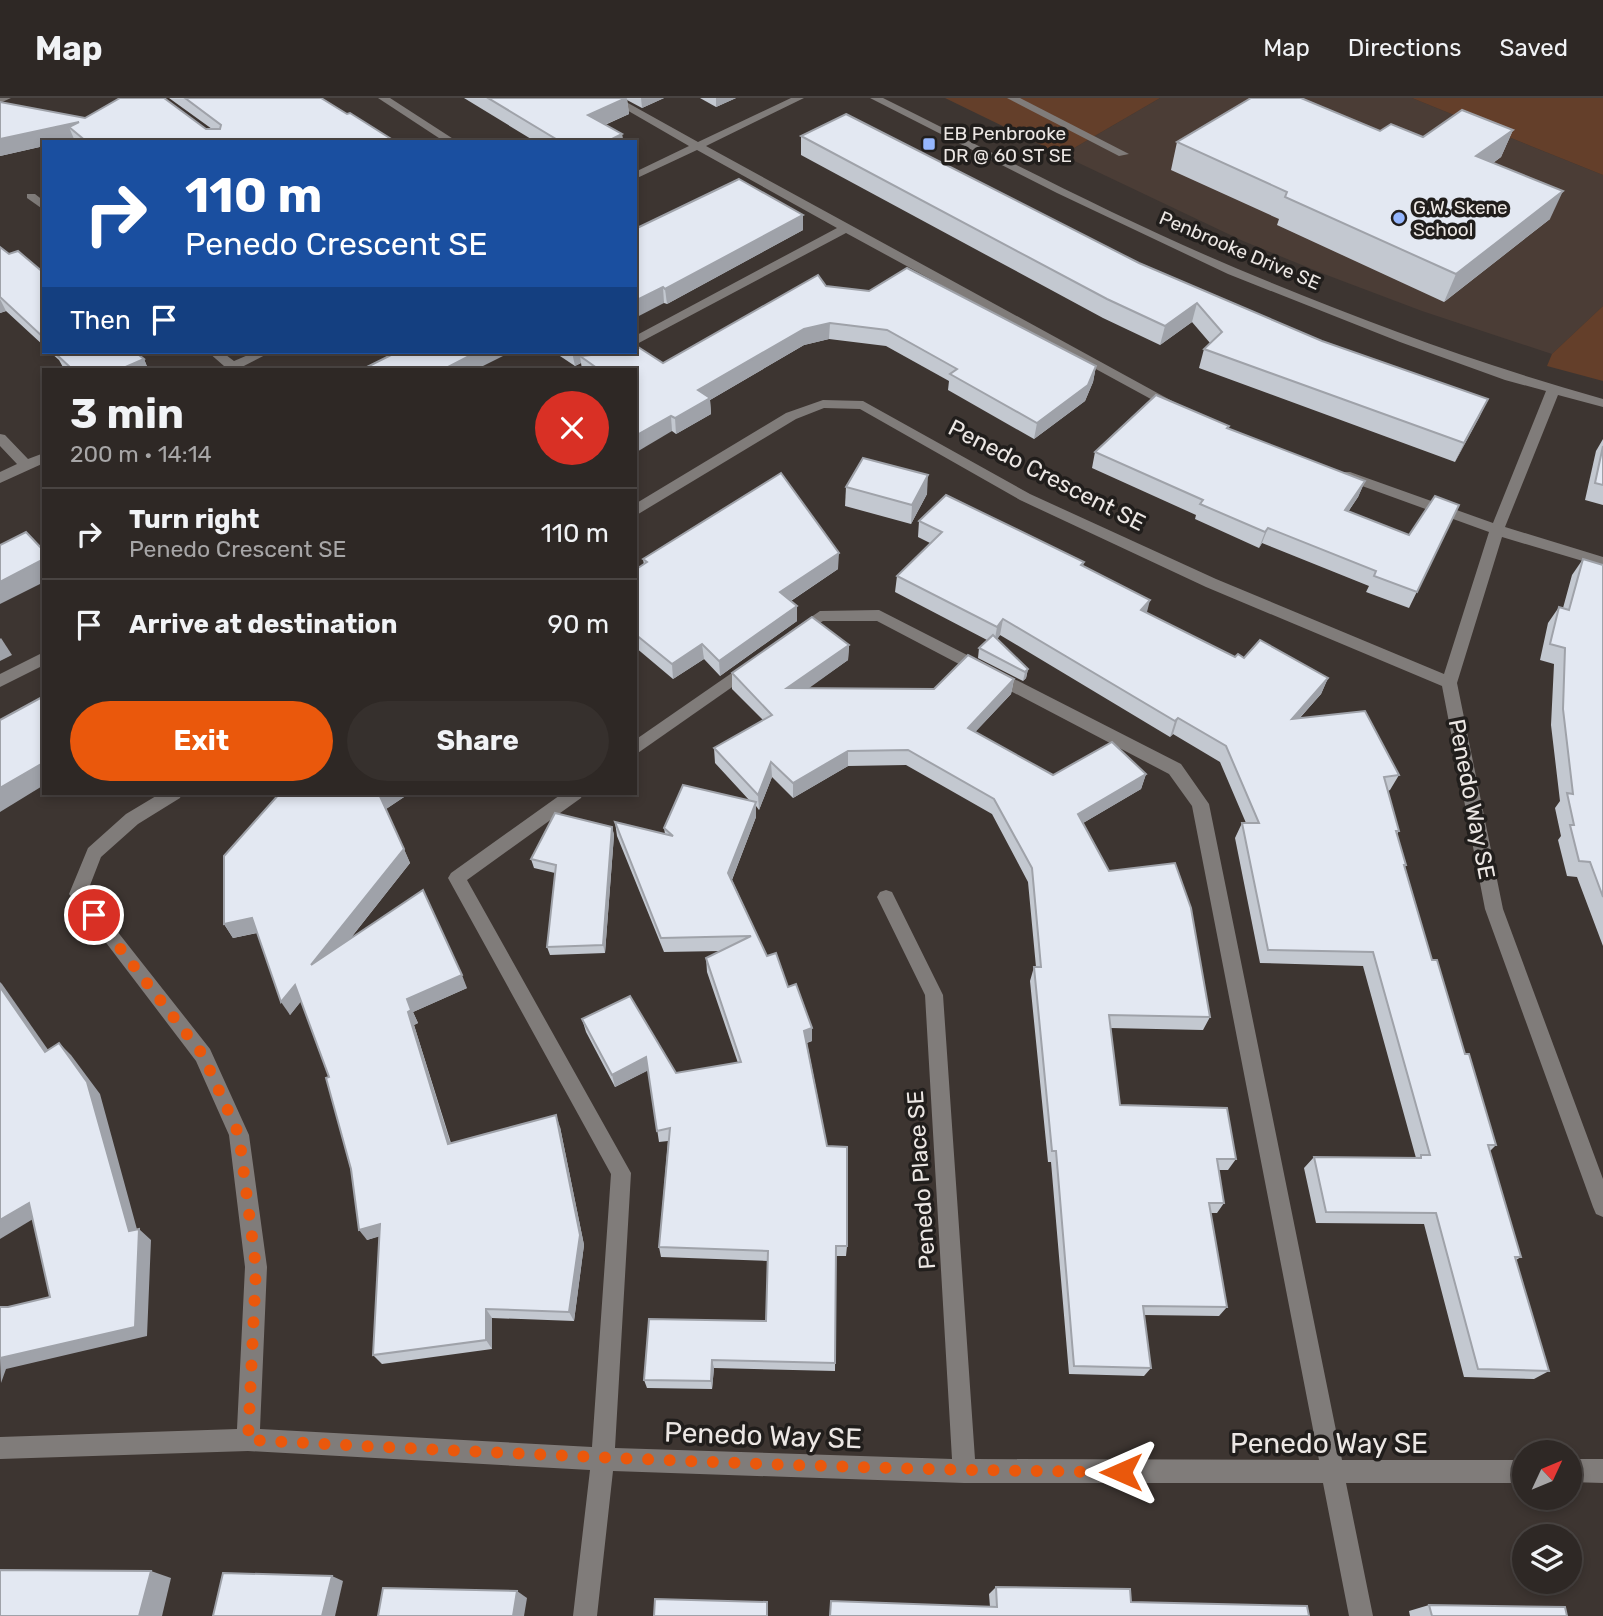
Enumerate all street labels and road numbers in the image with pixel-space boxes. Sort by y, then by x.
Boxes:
street label: Penbrooke Drive SE [1156,206,1324,295]
street label: Penedo Crescent SE [944,413,1150,537]
street label: Penedo Way SE [1443,716,1501,882]
street label: Penedo Place SE [901,1090,941,1270]
street label: Penedo Way SE [663,1416,863,1455]
street label: Penedo Way SE [1230,1427,1428,1460]

